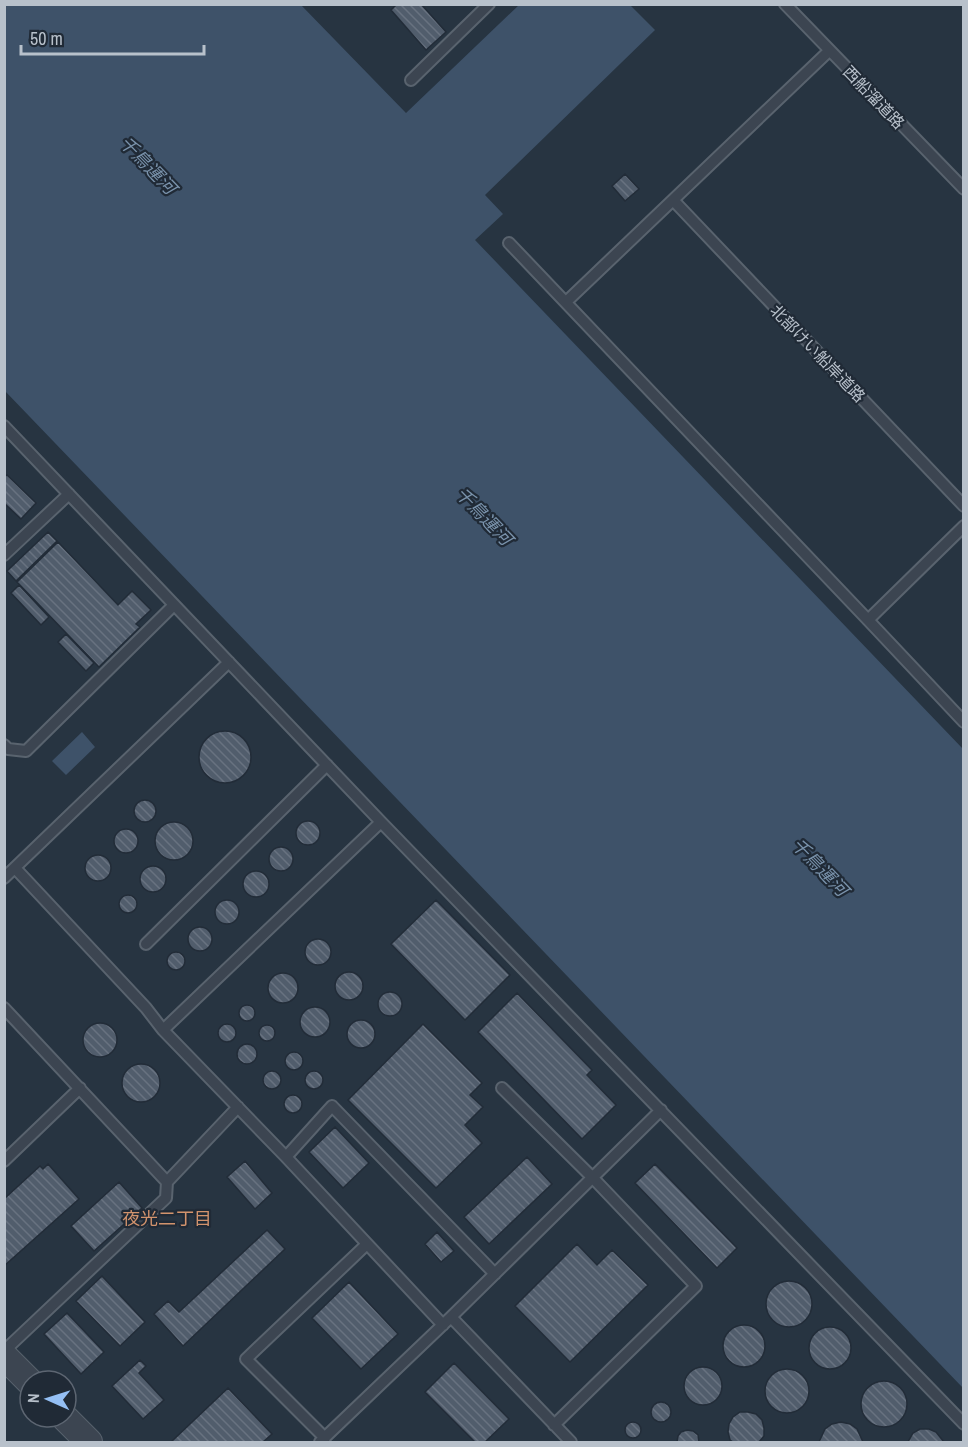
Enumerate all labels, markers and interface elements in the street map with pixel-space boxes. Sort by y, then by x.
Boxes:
scale bar [21,18,204,56]
text: 50 m [30,26,63,51]
street label: 西船溜道路 [838,61,910,133]
water label: 千鳥運河 [114,130,184,202]
street label: 北部けい船岸道路 [766,299,870,407]
water label: 千鳥運河 [450,481,520,553]
water label: 千鳥運河 [786,832,856,904]
district label: 夜光二丁目 [122,1206,212,1231]
north arrow [18,1369,78,1429]
text: N [22,1393,44,1404]

